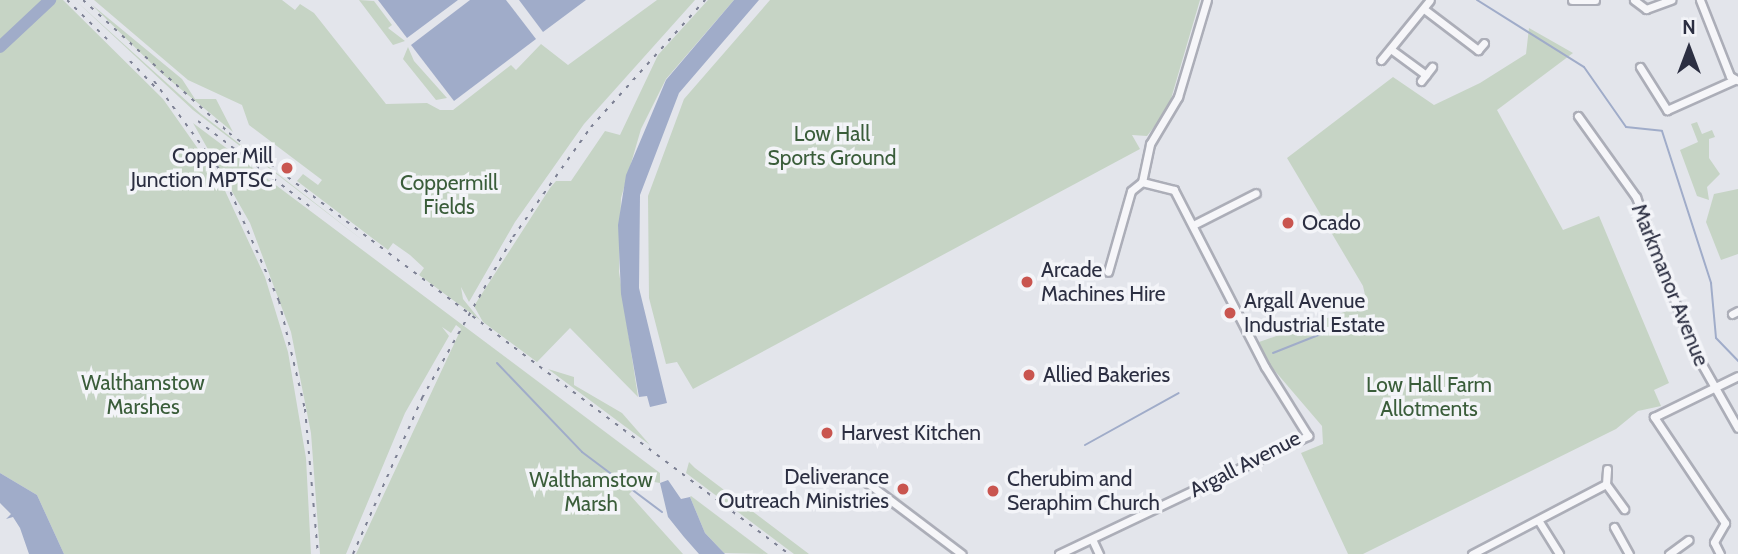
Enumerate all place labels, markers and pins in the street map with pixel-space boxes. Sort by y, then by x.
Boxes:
place label: Copper Mill Junction MPTSC [131,143,273,193]
marker: Copper Mill Junction MPTSC [279,160,295,176]
place label: Ocado [1302,210,1361,236]
marker: Ocado [1280,215,1296,231]
place label: Arcade Machines Hire [1041,257,1165,307]
marker: Arcade Machines Hire [1019,274,1035,290]
place label: Argall Avenue Industrial Estate [1244,288,1385,338]
marker: Argall Avenue Industrial Estate [1222,305,1238,321]
place label: Allied Bakeries [1043,362,1170,388]
marker: Allied Bakeries [1021,367,1037,383]
place label: Harvest Kitchen [841,420,981,446]
marker: Harvest Kitchen [819,425,835,441]
place label: Deliverance Outreach Ministries [718,464,889,514]
place label: Cherubim and Seraphim Church [1007,466,1160,516]
marker: Deliverance Outreach Ministries [895,481,911,497]
marker: Cherubim and Seraphim Church [985,483,1001,499]

